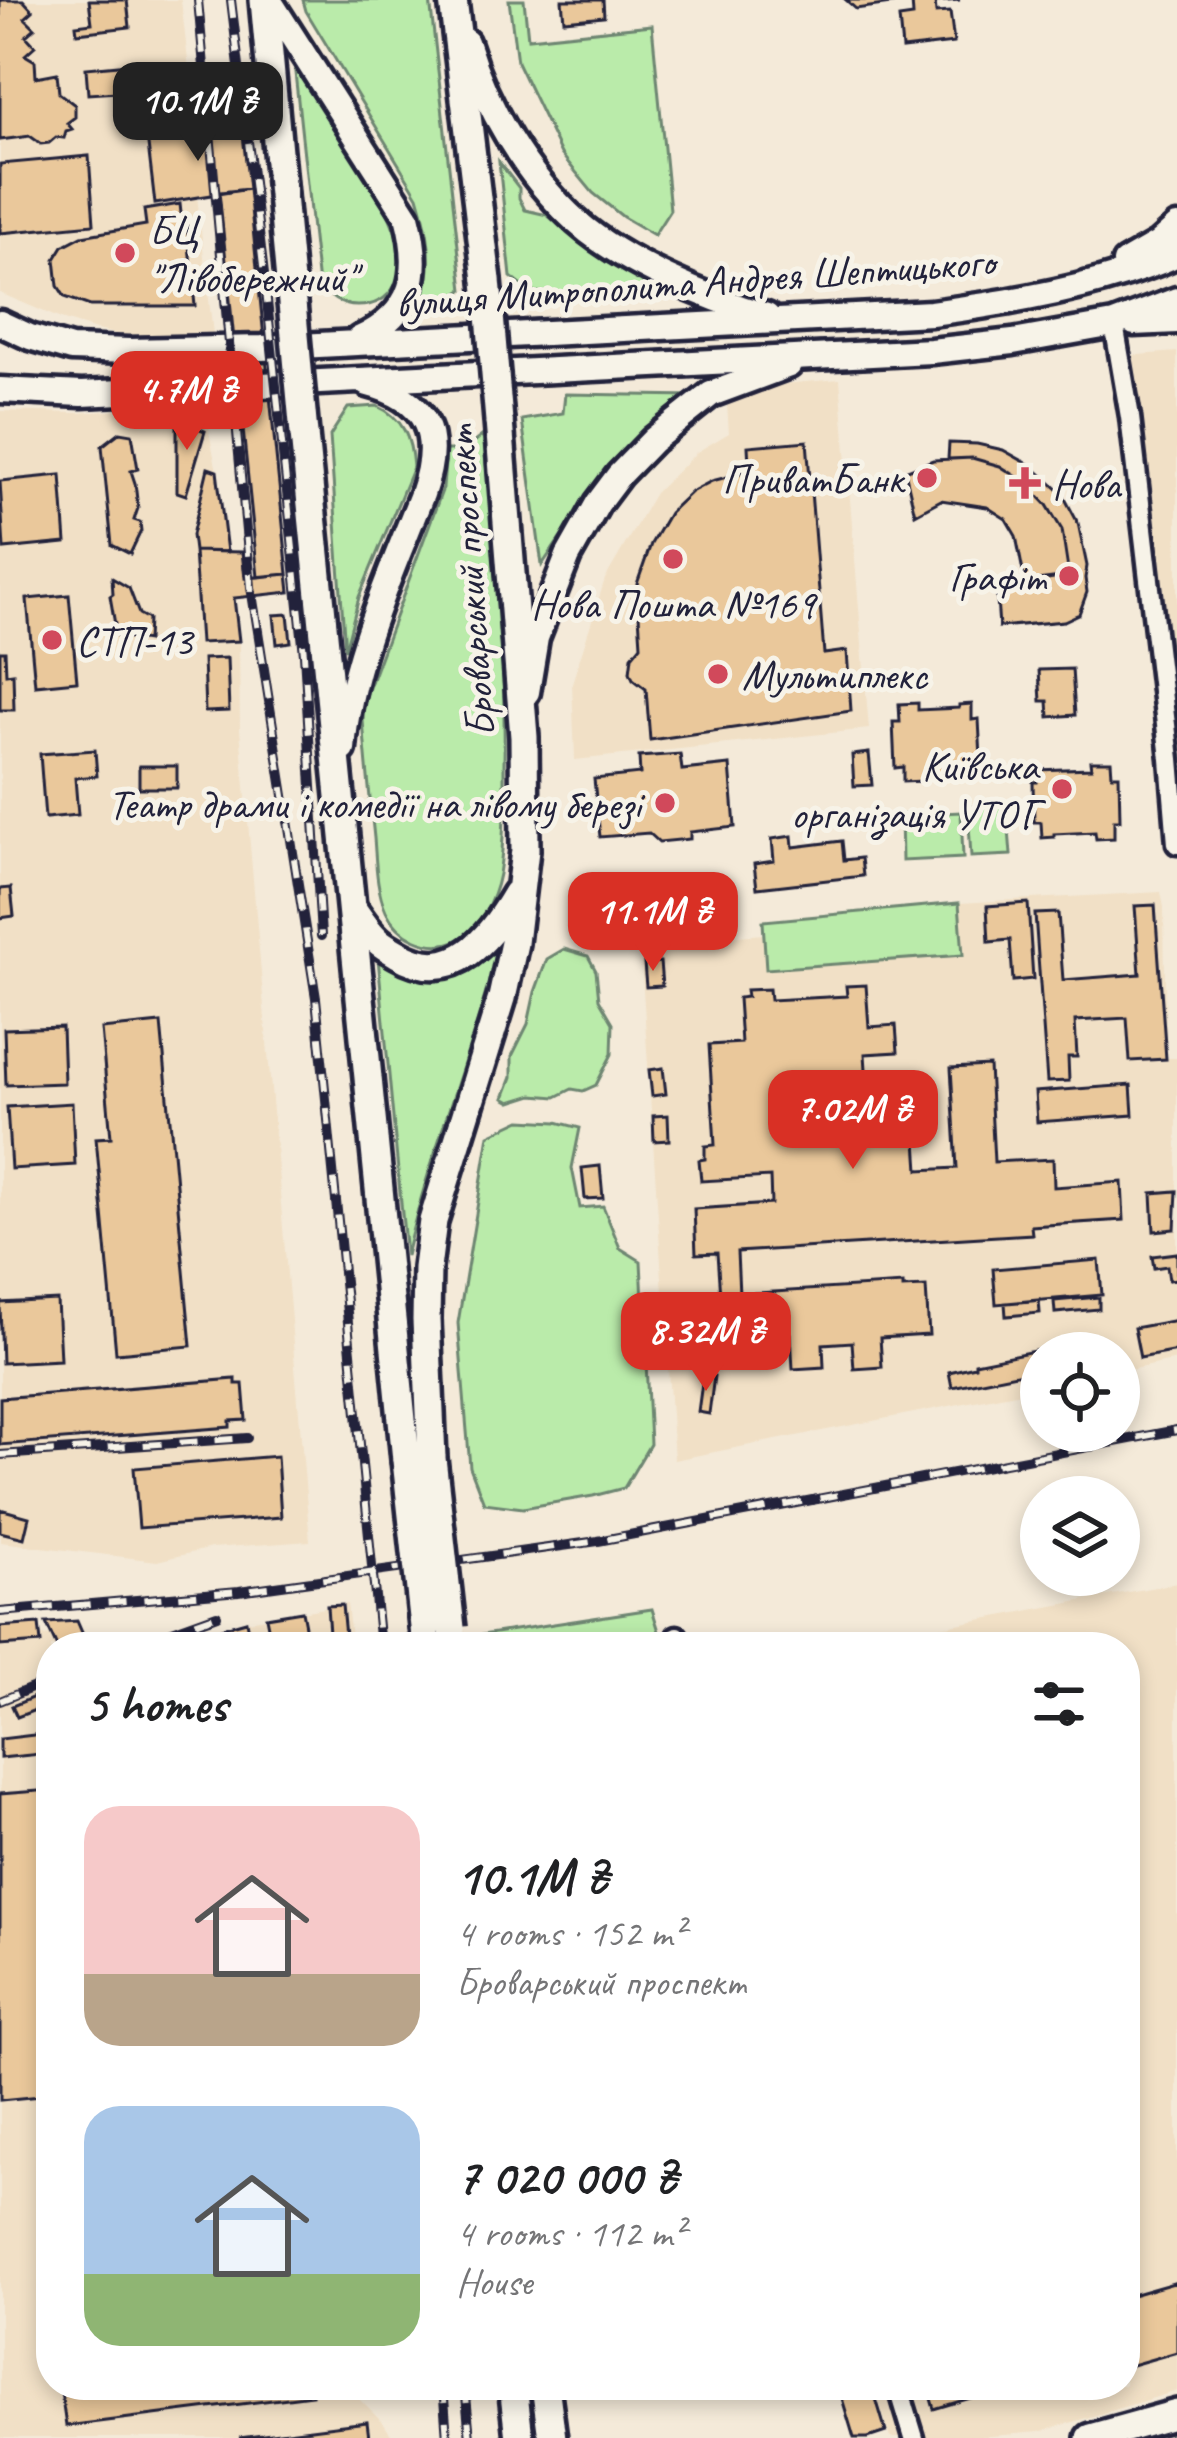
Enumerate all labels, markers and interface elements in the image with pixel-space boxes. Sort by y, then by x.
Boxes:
pin: 10.1M ₴ [87,62,309,164]
text: 10.1M ₴ [140,76,256,125]
place label: БЦ "Лівобережний" [149,204,363,305]
street label: вулиця Митрополита Андрея Шептицького [394,235,1001,330]
marker: БЦ "Лівобережний" [112,240,138,266]
pin: 4.7M ₴ [89,351,285,453]
text: 4.7M ₴ [138,365,236,414]
street label: Броварський проспект [433,422,508,739]
place label: ПриватБанк [722,453,907,506]
place label: Нова [1052,458,1123,511]
marker: ПриватБанк [914,465,940,491]
marker: Нова [1009,467,1041,499]
marker: Нова Пошта №169 [660,546,686,572]
place label: Графіт [949,551,1048,604]
marker: Графіт [1056,563,1082,589]
place label: Нова Пошта №169 [531,578,818,631]
place label: СТП-13 [76,615,196,668]
marker: СТП-13 [39,627,65,653]
place label: Мультиплекс [742,649,929,702]
marker: Мультиплекс [705,661,731,687]
place label: Київська організація УТОГ [791,740,1046,841]
marker: Київська організація УТОГ [1049,776,1075,802]
place label: Театр драми і комедії на лівому березі [108,778,646,831]
marker: Театр драми і комедії на лівому березі [652,790,678,816]
pin: 11.1M ₴ [542,872,764,974]
text: 11.1M ₴ [595,886,711,935]
pin: 7.02M ₴ [742,1070,964,1172]
text: 7.02M ₴ [795,1084,911,1133]
pin: 8.32M ₴ [595,1292,817,1394]
text: 8.32M ₴ [648,1306,764,1355]
map controls [1020,1332,1140,1596]
button: locate [1020,1332,1140,1452]
button: layers [1020,1476,1140,1596]
icon: filters [1026,1671,1092,1737]
text: 5 homes [84,1672,227,1736]
text: 10.1M ₴ [456,1845,608,1909]
icon: home [180,1854,324,1998]
text: 4 rooms · 152 m² [456,1909,684,1958]
text: Броварський проспект [456,1958,746,2007]
text: 7 020 000 ₴ [456,2145,677,2209]
icon: home [180,2154,324,2298]
text: 4 rooms · 112 m² [456,2209,684,2258]
text: House [456,2258,532,2307]

